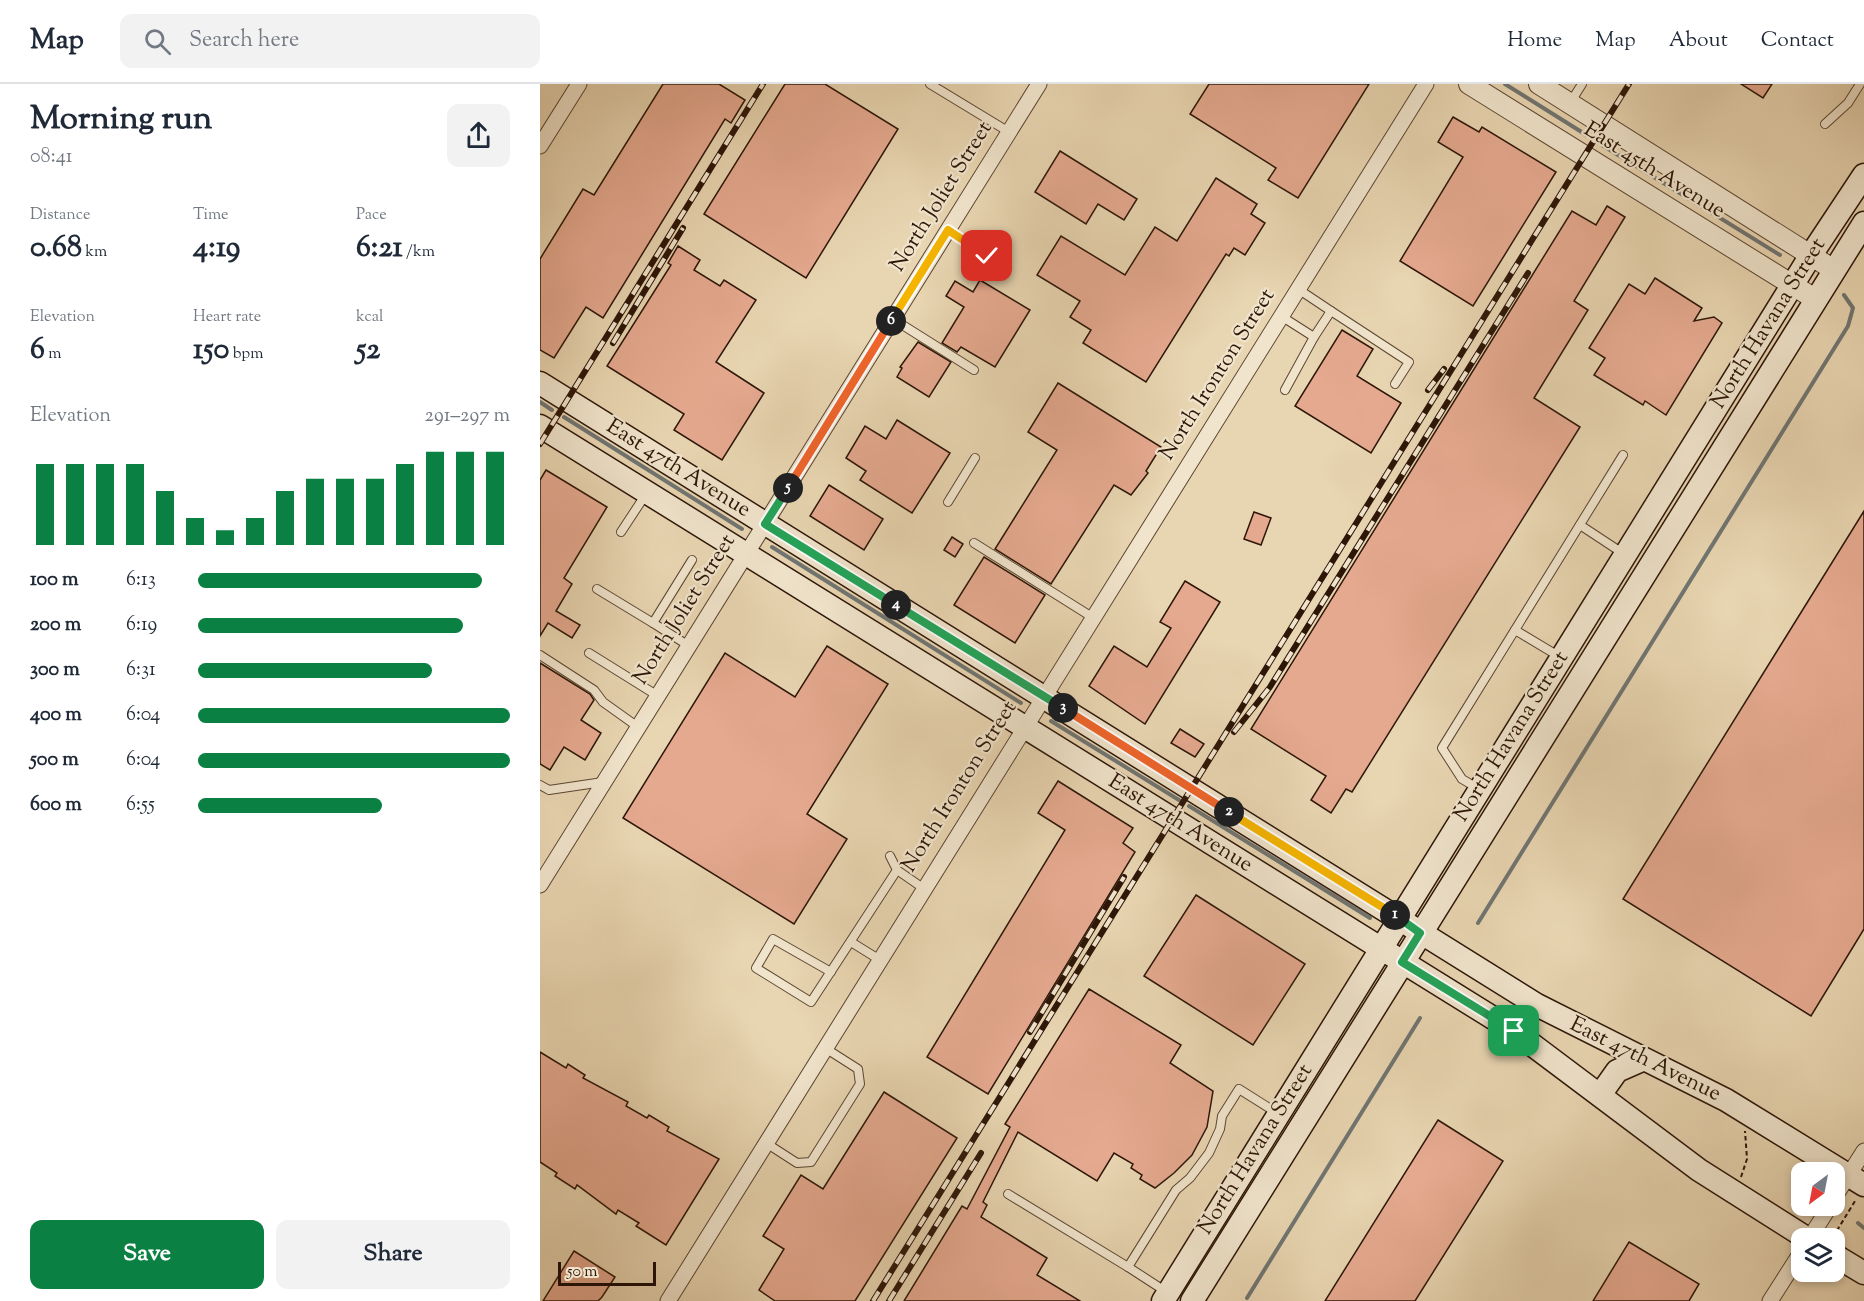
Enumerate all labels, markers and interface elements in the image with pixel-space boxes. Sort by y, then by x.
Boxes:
search box [120,14,540,68]
text: Map [30,21,84,61]
icon: search [141,25,174,58]
text: Search here [189,25,299,57]
text: Home [1507,26,1562,56]
text: Map [1595,26,1636,56]
text: About [1669,26,1728,56]
text: Contact [1761,26,1834,56]
text: Morning run [30,96,212,144]
button: share [447,104,510,167]
street label: North Joliet Street [883,115,1001,279]
street label: East 45th Avenue [1577,115,1731,227]
text: 08:41 [30,143,73,172]
text: Distance [30,204,90,227]
text: Time [193,204,229,227]
text: Pace [356,204,387,227]
text: 0.68 [30,227,82,270]
text: 4:19 [193,227,240,270]
text: 6:21 [356,227,403,270]
pin [961,230,1012,281]
street label: North Havana Street [1703,232,1835,416]
icon: check [970,239,1003,272]
text: km [82,241,107,264]
text: /km [403,241,435,264]
street label: North Ironton Street [1152,283,1284,467]
text: Elevation [30,306,95,329]
text: Heart rate [193,306,261,329]
text: kcal [356,306,384,329]
pin: 6 [876,306,906,336]
text: 6 [887,309,895,332]
text: 6 [30,329,45,372]
text: 150 [193,329,229,372]
text: 52 [356,329,380,372]
text: m [45,343,62,366]
text: bpm [229,343,263,366]
text: Elevation [30,402,111,431]
text: 291–297 m [425,402,510,431]
street label: East 47th Avenue [600,412,756,526]
pin: 5 [773,473,803,503]
text: 5 [785,476,791,499]
street label: North Joliet Street [626,528,744,692]
text: 100 m [30,566,79,595]
text: 6:13 [126,566,156,595]
pin: 4 [881,590,911,620]
text: 4 [892,593,900,616]
text: 200 m [30,611,81,640]
text: 6:19 [126,611,157,640]
street label: North Havana Street [1446,645,1578,829]
text: 300 m [30,656,80,685]
text: 6:31 [126,656,156,685]
pin: 3 [1048,693,1078,723]
street label: North Ironton Street [894,695,1026,879]
text: 3 [1060,696,1066,719]
text: 400 m [30,701,82,730]
text: 6:04 [126,701,160,730]
text: 500 m [30,746,79,775]
text: 6:04 [126,746,160,775]
street label: East 47th Avenue [1102,767,1258,881]
text: 600 m [30,791,82,820]
text: 6:55 [126,791,155,820]
pin: 2 [1214,797,1244,827]
text: 2 [1225,800,1233,823]
pin: 1 [1380,900,1410,930]
text: 1 [1392,903,1398,926]
pin [1488,1005,1539,1056]
street label: East 47th Avenue [1564,1009,1726,1111]
icon: arrive [1497,1014,1530,1047]
street label: North Havana Street [1190,1058,1322,1242]
north arrow [1791,1162,1845,1216]
map controls [1791,1162,1845,1282]
button: Save [30,1220,264,1289]
button: Share [276,1220,510,1289]
button: layers [1791,1228,1845,1282]
scale bar [558,1259,656,1286]
text: 50 m [567,1261,598,1284]

